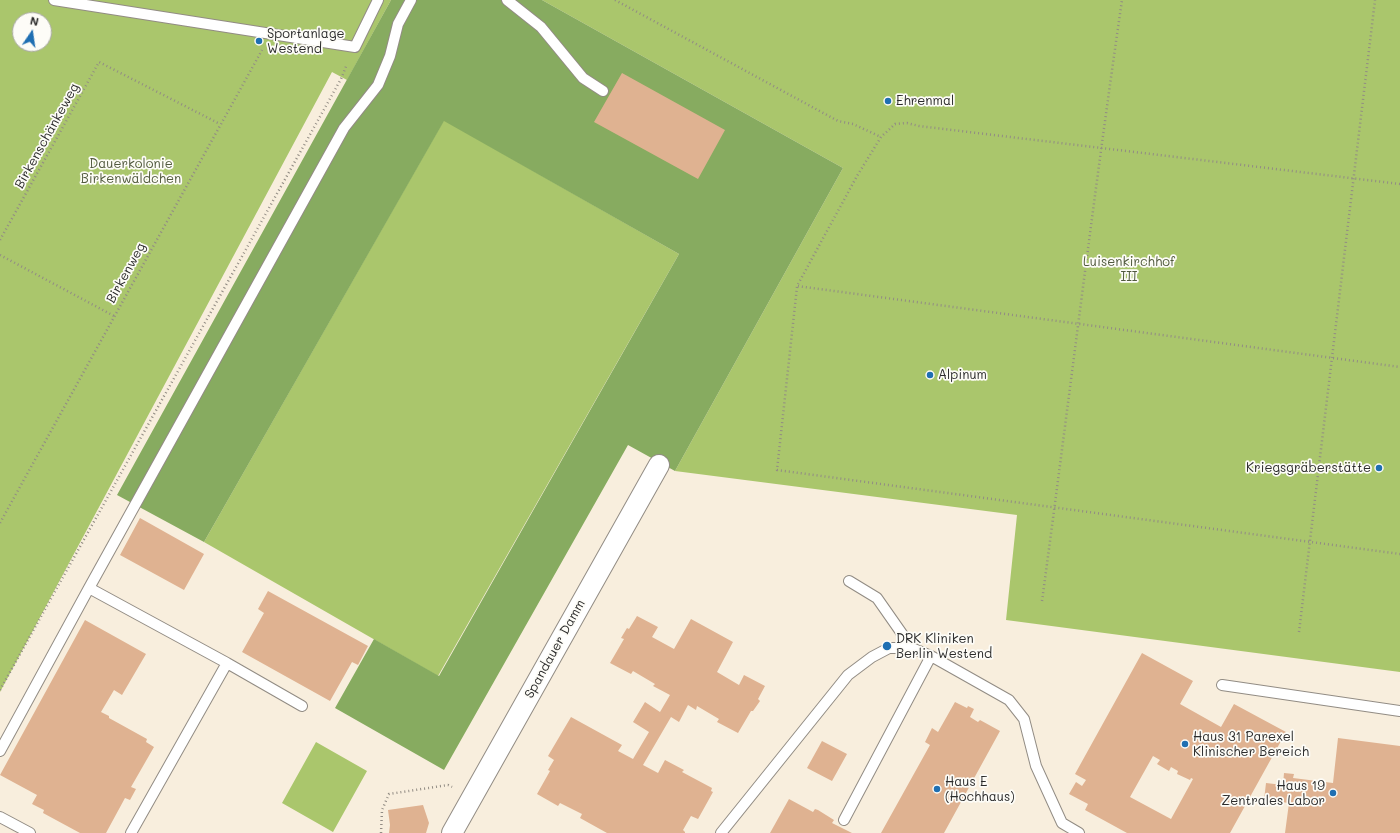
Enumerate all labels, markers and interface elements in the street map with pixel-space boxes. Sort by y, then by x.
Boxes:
north arrow [12,12,52,52]
text: N [29,13,40,29]
place label: Sportanlage Westend [267,26,345,57]
marker: Sportanlage Westend [254,36,264,46]
street label: Birkenschänkeweg [12,81,82,191]
place label: Ehrenmal [896,93,954,109]
marker: Ehrenmal [883,96,893,106]
park label: Dauerkolonie Birkenwäldchen [81,156,181,187]
street label: Birkenweg [103,240,149,306]
park label: Luisenkirchhof III [1083,254,1175,285]
place label: Alpinum [938,367,987,383]
marker: Alpinum [925,370,935,380]
place label: Kriegsgräberstätte [1246,460,1371,476]
marker: Kriegsgräberstätte [1374,463,1384,473]
street label: Spandauer Damm [521,597,589,701]
place label: DRK Kliniken Berlin Westend [896,631,992,662]
marker: DRK Kliniken Berlin Westend [881,640,893,652]
place label: Haus 31 Parexel Klinischer Bereich [1193,729,1309,760]
marker: Haus 31 Parexel Klinischer Bereich [1180,739,1190,749]
place label: Haus E (Hochhaus) [945,774,1015,805]
place label: Haus 19 Zentrales Labor [1221,778,1325,809]
marker: Haus E (Hochhaus) [932,784,942,794]
marker: Haus 19 Zentrales Labor [1328,788,1338,798]

